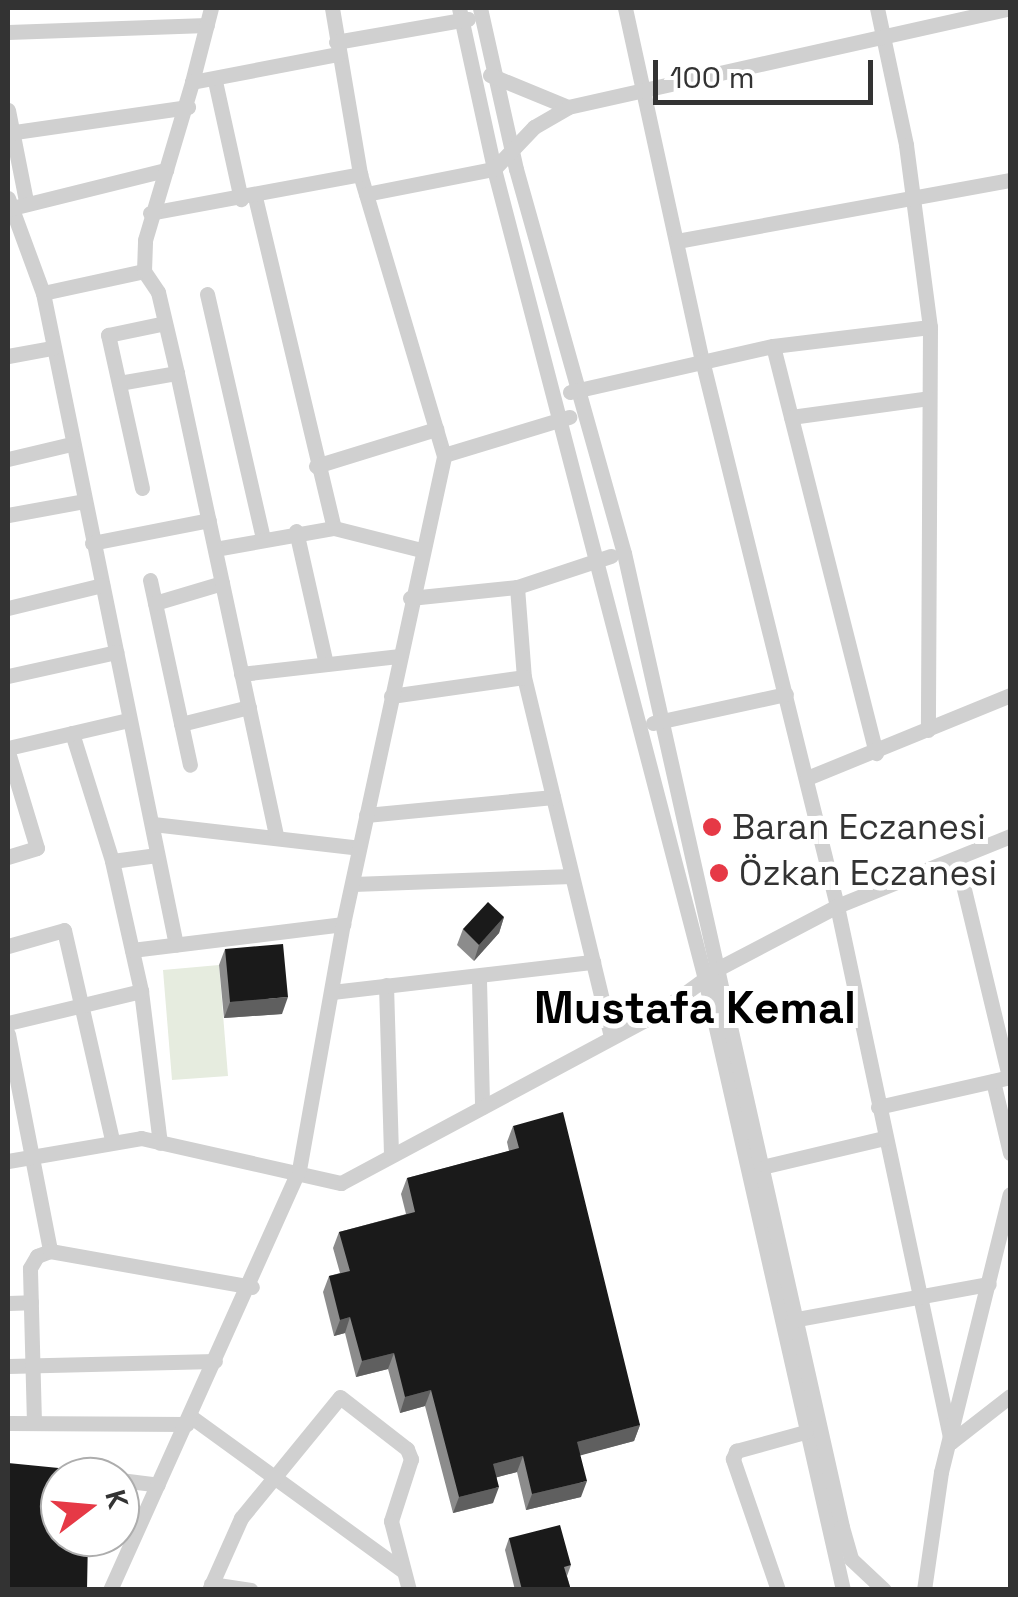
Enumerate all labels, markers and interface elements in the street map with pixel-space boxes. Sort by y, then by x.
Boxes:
scale bar [658,40,878,102]
text: 100 m [670,58,755,97]
place label: Baran Eczanesi [732,806,986,848]
marker: Baran Eczanesi [701,816,723,838]
place label: Özkan Eczanesi [739,852,997,894]
marker: Özkan Eczanesi [708,862,730,884]
district label: Mustafa Kemal [534,981,856,1035]
north arrow [40,1457,140,1557]
text: K [97,1486,137,1513]

